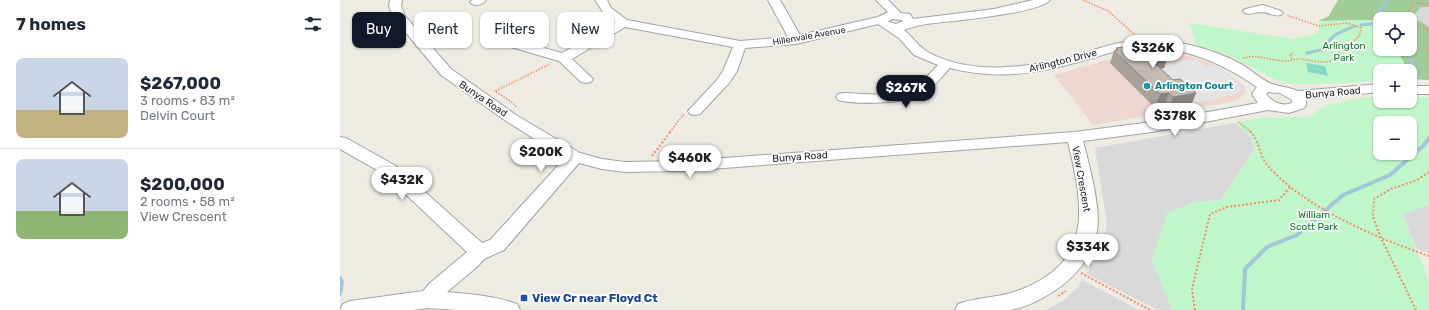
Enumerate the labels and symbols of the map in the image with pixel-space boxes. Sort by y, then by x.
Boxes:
street label: Hillenvale Avenue [772,25,846,47]
pin: $326K [1125,35,1181,69]
park label: Arlington Park [1322,40,1366,64]
street label: Arlington Drive [1028,47,1099,75]
pin: $267K [878,75,934,109]
street label: Bunya Road [457,78,509,120]
place label: Arlington Court [1155,80,1234,92]
marker: Arlington Court [1142,81,1152,91]
street label: Bunya Road [1305,85,1361,101]
pin: $378K [1147,103,1203,137]
pin: $200K [513,139,569,173]
pin: $460K [662,145,718,179]
street label: View Crescent [1069,145,1093,213]
street label: Bunya Road [772,149,828,165]
pin: $432K [374,167,430,201]
park label: William Scott Park [1290,209,1339,233]
pin: $334K [1060,234,1116,268]
place label: View Cr near Floyd Ct [532,291,658,305]
marker: View Cr near Floyd Ct [519,293,529,303]

